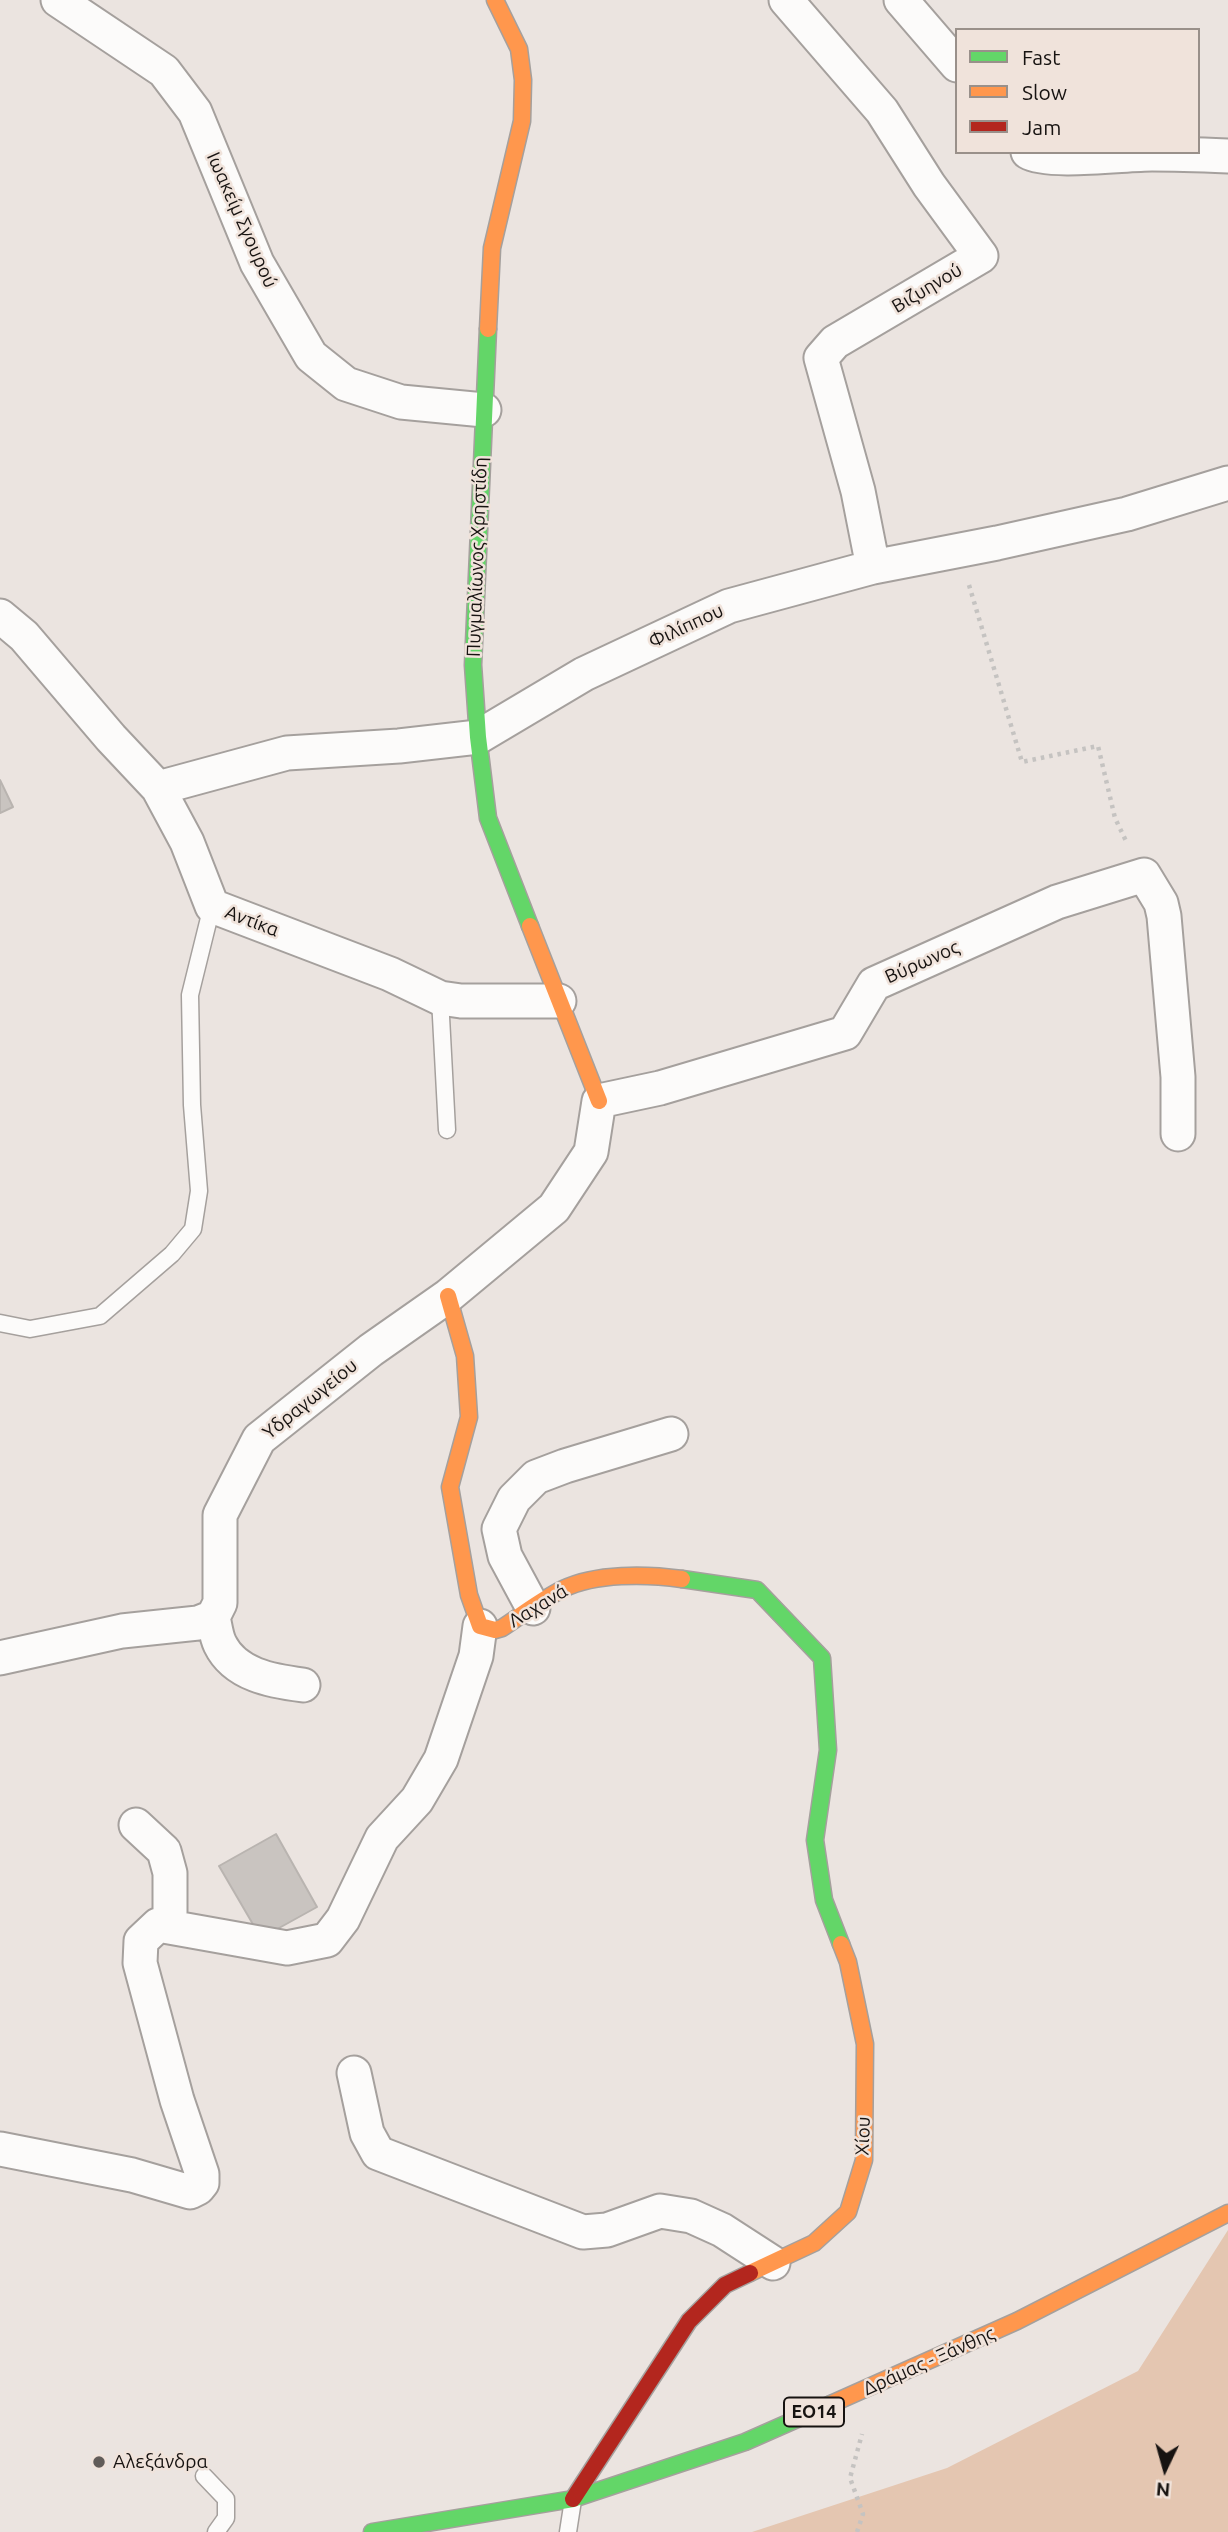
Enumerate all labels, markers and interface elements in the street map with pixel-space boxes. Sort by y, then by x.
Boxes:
legend [955,28,1200,154]
text: Fast [1022,45,1060,69]
text: Slow [1022,80,1067,104]
text: Jam [1022,115,1061,139]
street label: Ιωακείμ Σγουρού [202,149,282,291]
street label: Βιζυηνού [888,258,966,318]
street label: Πυγμαλίωνος Χρηστίδη [462,457,492,657]
street label: Φιλίππου [645,599,727,653]
street label: Αντίκα [222,900,282,942]
street label: Βύρωνος [881,936,963,988]
street label: Υδραγωγείου [258,1354,362,1444]
street label: Λαχανά [504,1580,572,1632]
street label: Χίου [851,2116,875,2156]
street label: Δράμας - Ξάνθης [860,2322,998,2400]
road number: ΕΟ14 [784,2398,844,2426]
north arrow [1130,2434,1200,2504]
place label: Αλεξάνδρα [113,2451,208,2473]
marker: Αλεξάνδρα [91,2454,107,2470]
text: N [1155,2478,1171,2501]

